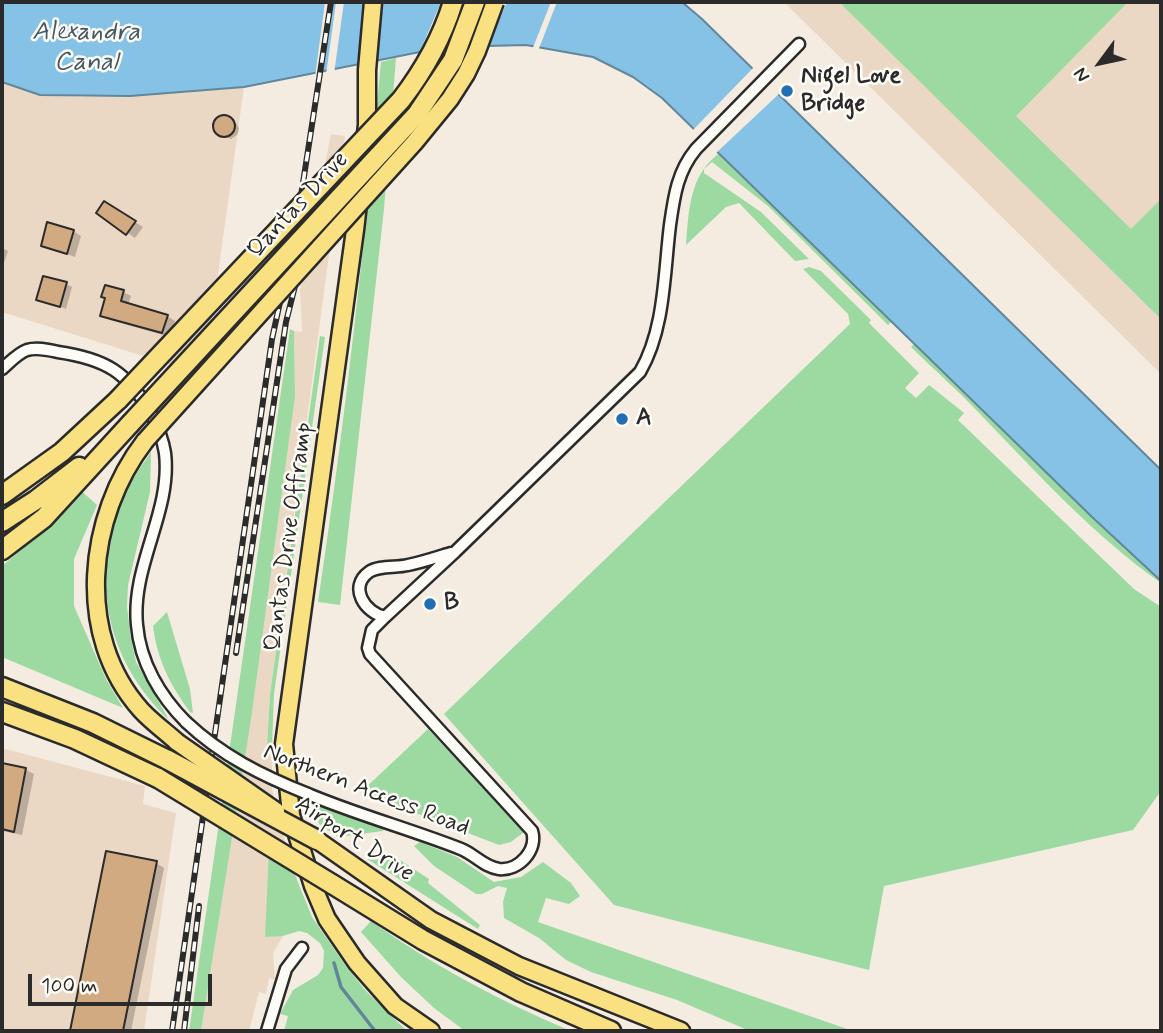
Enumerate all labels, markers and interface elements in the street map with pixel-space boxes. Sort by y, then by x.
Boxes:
water label: Alexandra Canal [32,18,140,80]
north arrow [1065,28,1135,98]
place label: Nigel Love Bridge [801,63,901,119]
text: N [1068,63,1096,87]
marker: Nigel Love Bridge [779,83,795,99]
street label: Qantas Drive [242,147,356,265]
place label: A [636,405,652,433]
marker: A [614,411,630,427]
street label: Qantas Drive Offramp [260,421,320,653]
place label: B [444,590,459,618]
marker: B [422,596,438,612]
street label: Northern Access Road [259,738,473,844]
street label: Airport Drive [289,791,419,889]
scale bar [32,960,215,1004]
text: 100 m [41,972,97,1000]

